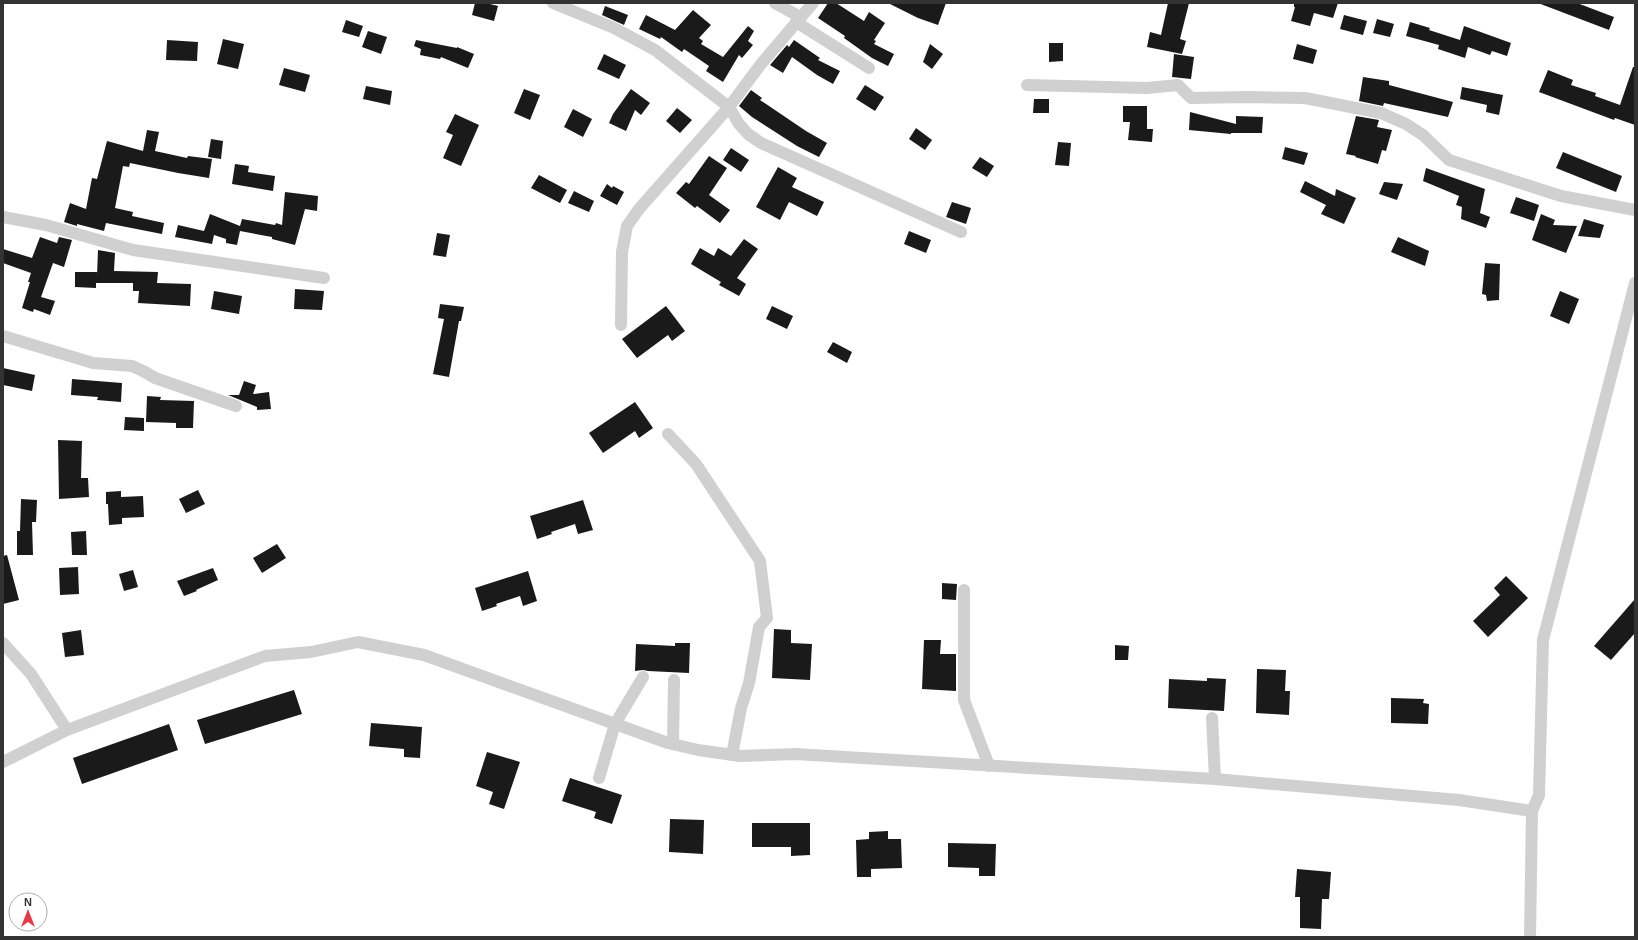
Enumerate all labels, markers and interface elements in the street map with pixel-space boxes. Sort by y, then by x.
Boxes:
north arrow [8,892,48,932]
text: N [24,896,32,908]

